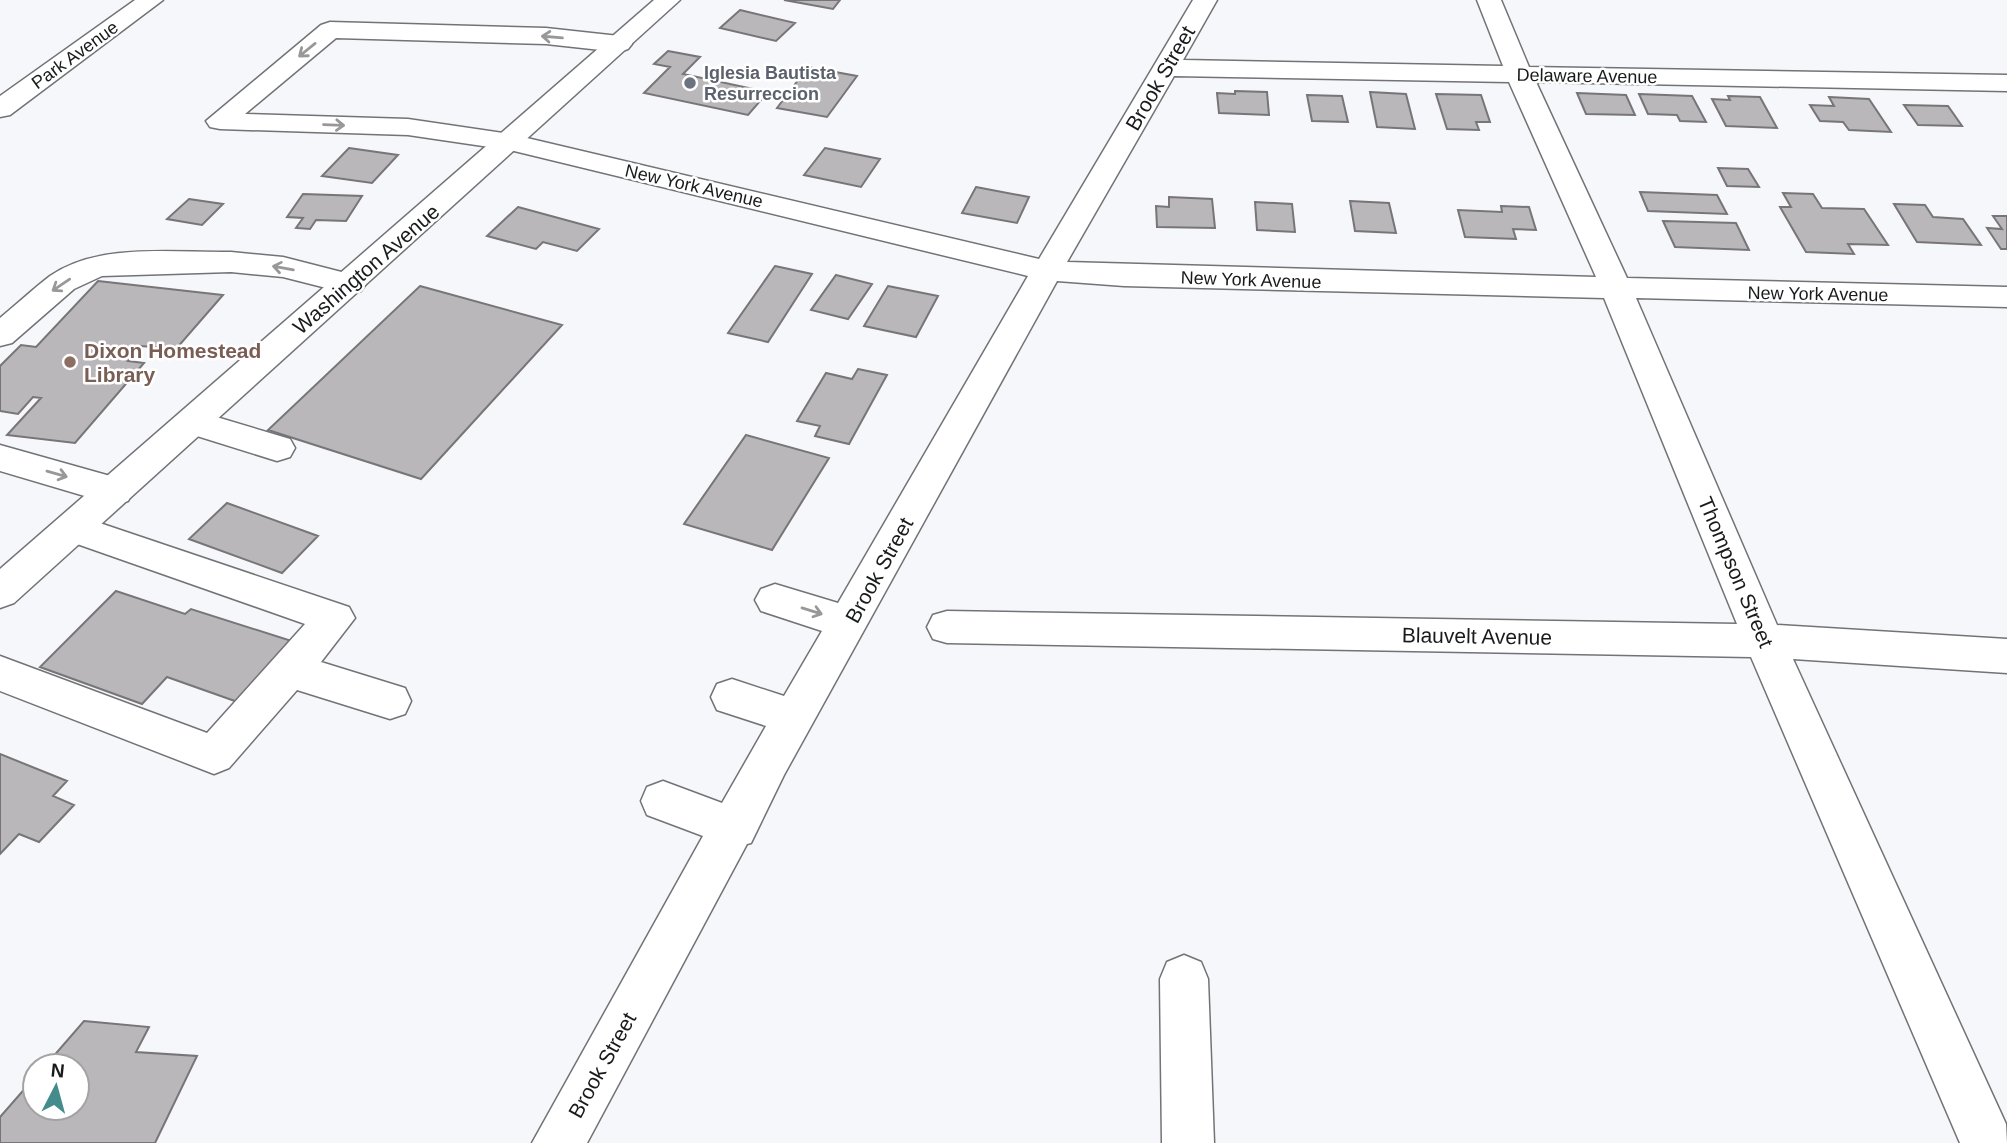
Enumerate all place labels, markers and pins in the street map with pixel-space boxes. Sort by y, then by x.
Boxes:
place label: Iglesia Bautista Resurreccion [704,63,837,104]
marker: Iglesia Bautista Resurreccion [682,75,698,91]
place label: Dixon Homestead Library [84,339,261,386]
marker: Dixon Homestead Library [62,354,78,370]

